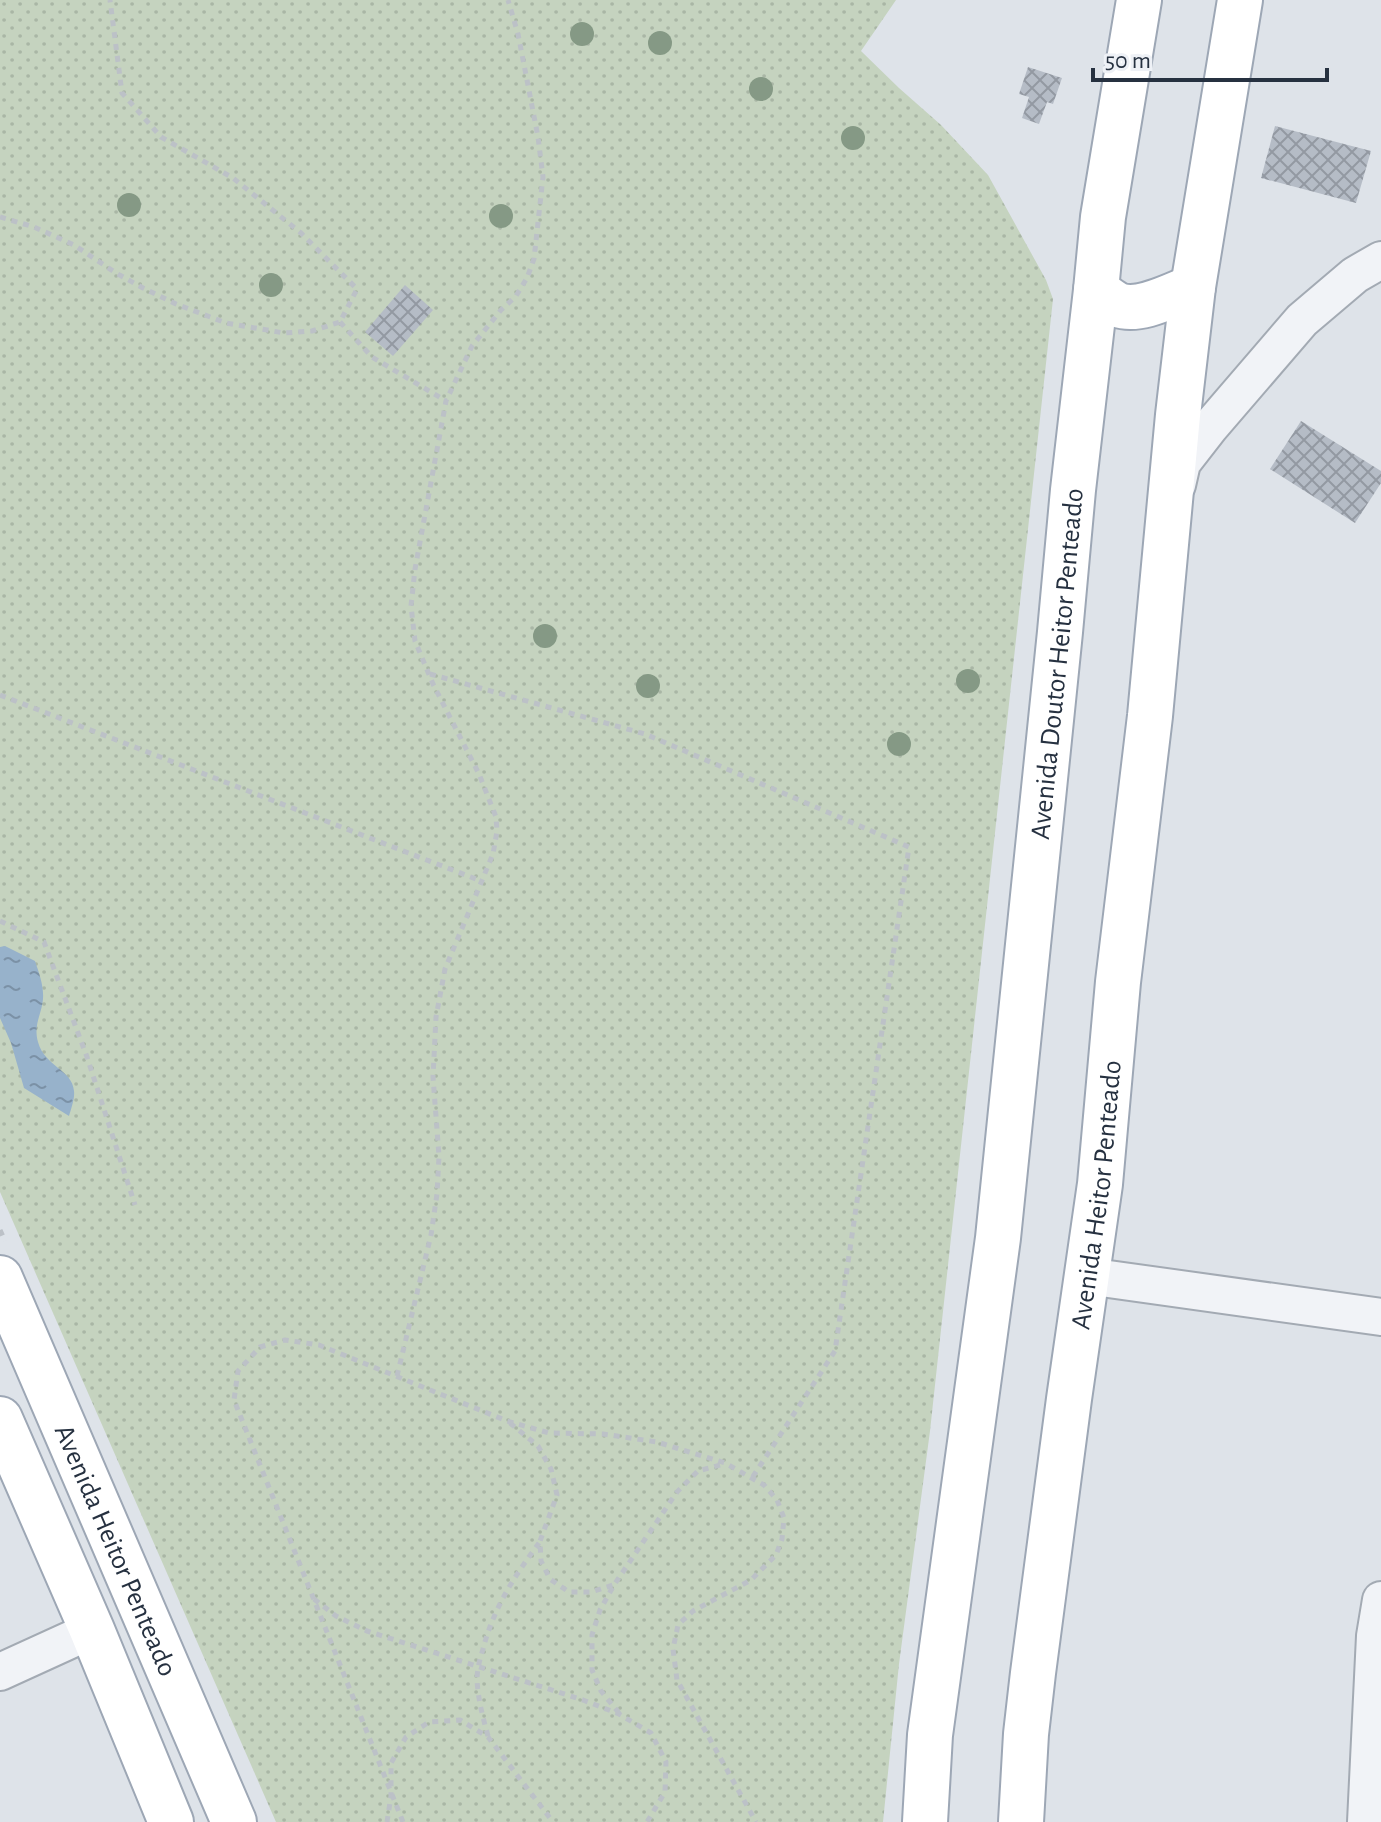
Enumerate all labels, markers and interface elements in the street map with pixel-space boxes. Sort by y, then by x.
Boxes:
scale bar [1093,32,1327,82]
text: 50 m [1105,49,1151,73]
street label: Avenida Doutor Heitor Penteado [1027,487,1089,841]
street label: Avenida Heitor Penteado [1067,1059,1127,1331]
street label: Avenida Heitor Penteado [49,1421,181,1681]

